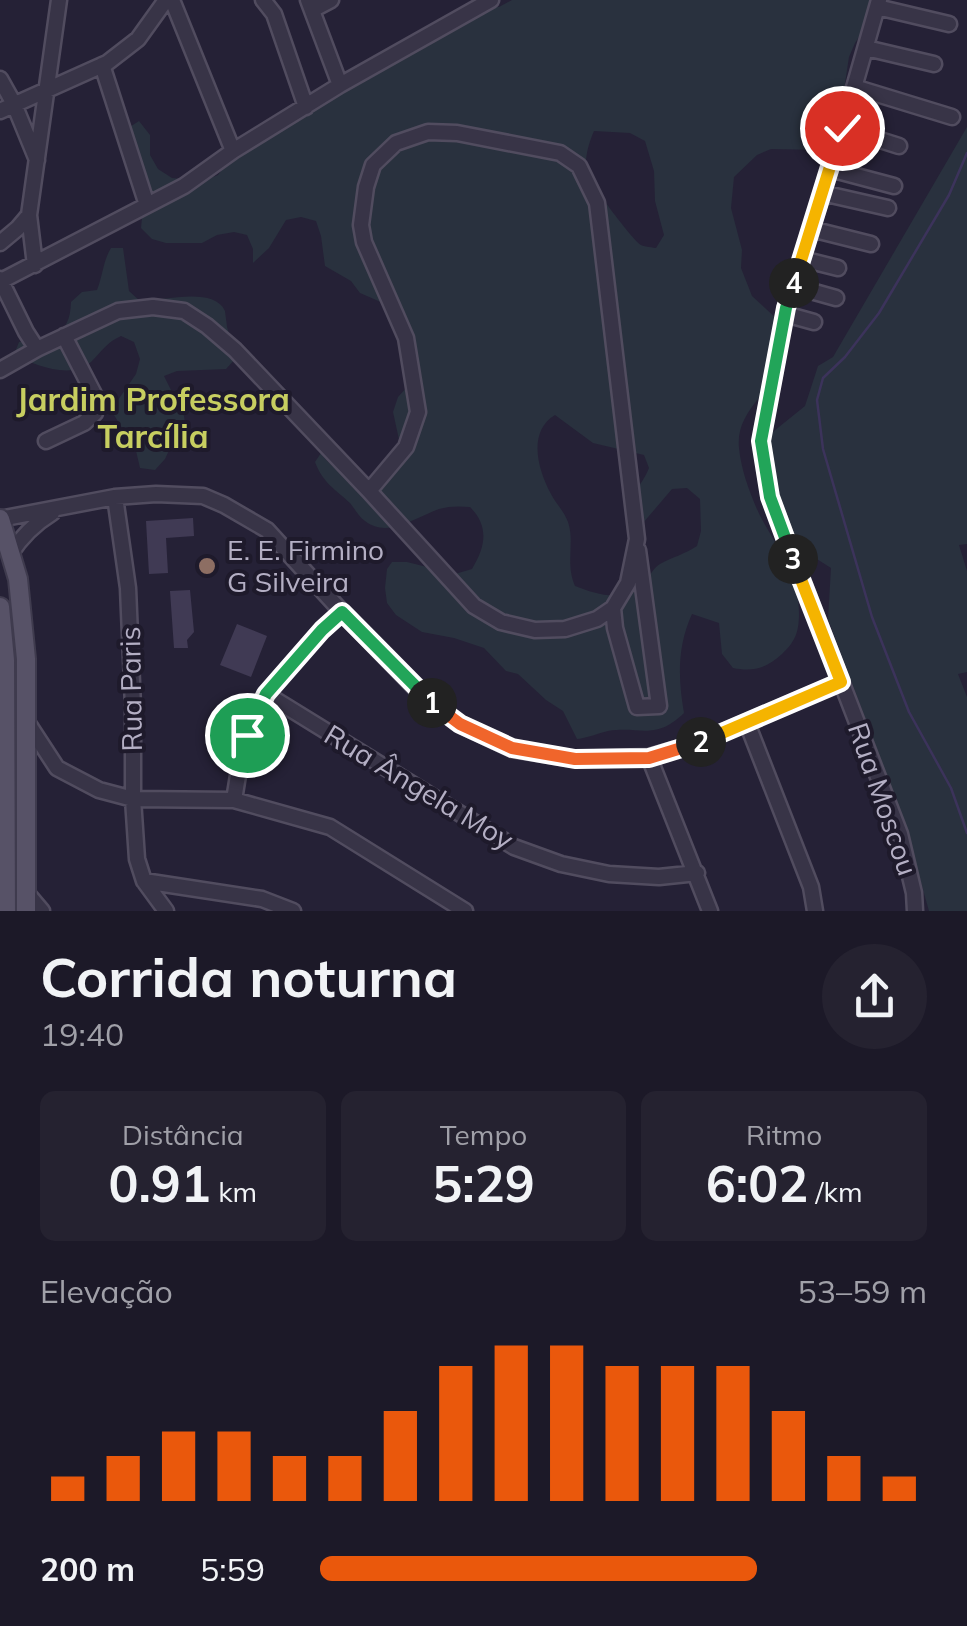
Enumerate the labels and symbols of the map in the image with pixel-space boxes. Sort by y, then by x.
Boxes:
pin [800,86,885,171]
pin: 4 [769,258,819,308]
district label: Jardim Professora Tarcília [16,379,290,456]
place label: E. E. Firmino G Silveira [227,532,384,599]
pin: 3 [768,534,818,584]
marker: E. E. Firmino G Silveira [196,555,218,577]
street label: Rua Paris [112,626,149,752]
pin: 1 [407,678,457,728]
pin [205,693,290,778]
street label: Rua Ângela Moy [318,716,520,857]
pin: 2 [676,717,726,767]
street label: Rua Moscou [841,718,926,880]

